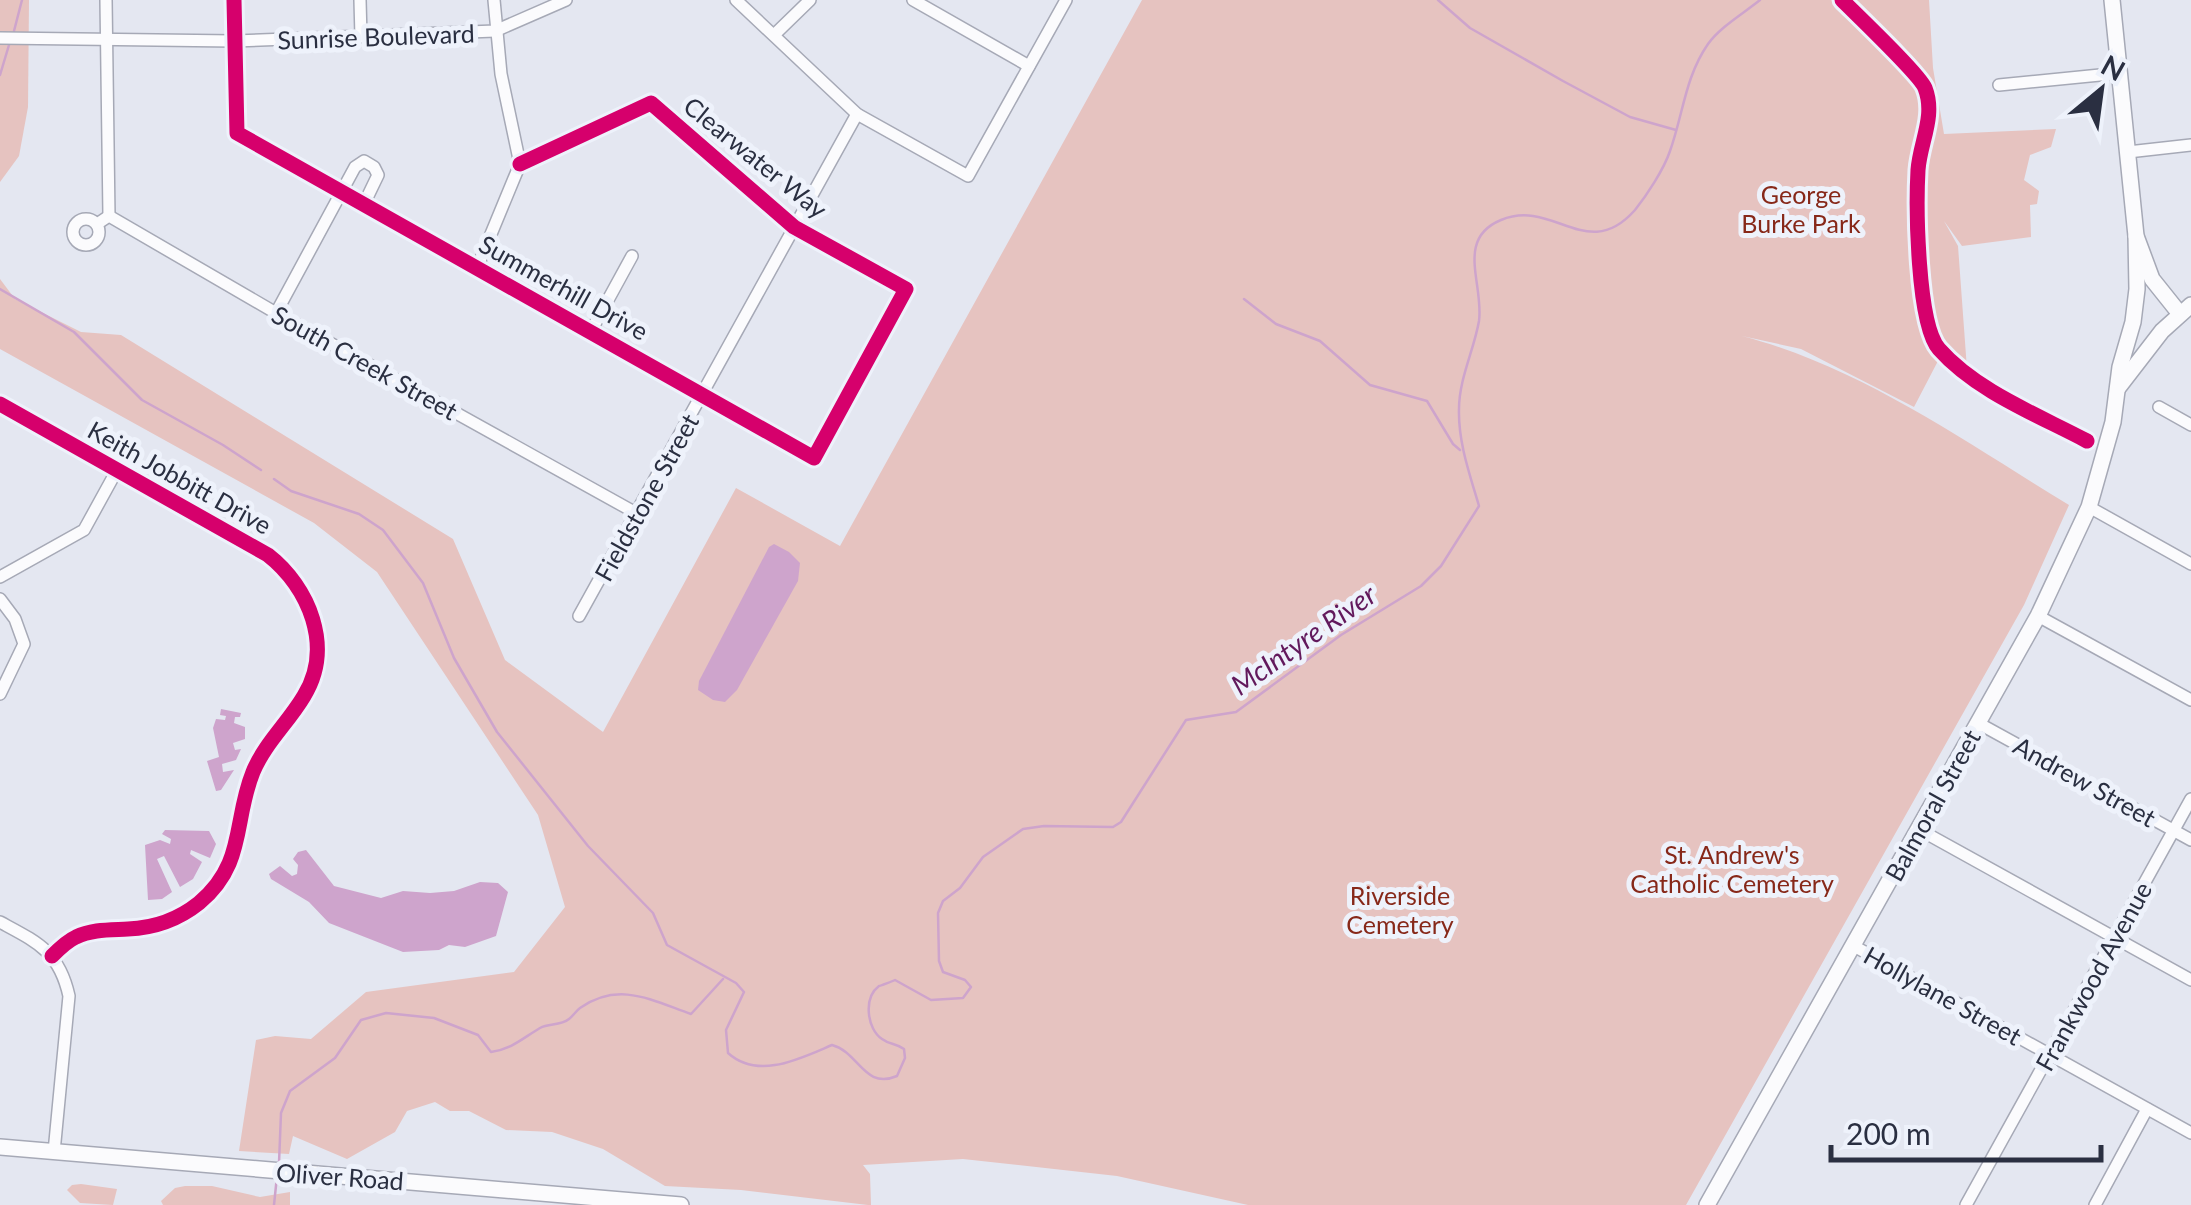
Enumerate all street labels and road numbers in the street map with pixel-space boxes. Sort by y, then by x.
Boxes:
street label: Sunrise Boulevard [277,18,475,54]
street label: Clearwater Way [678,90,834,224]
street label: Summerhill Drive [474,228,654,346]
street label: South Creek Street [267,299,463,425]
street label: Fieldstone Street [588,408,704,586]
street label: Keith Jobbitt Drive [83,414,277,540]
street label: Balmoral Street [1878,724,1986,886]
street label: Andrew Street [2009,730,2161,832]
street label: Frankwood Avenue [2029,876,2157,1076]
street label: Hollylane Street [1859,939,2027,1051]
street label: Oliver Road [275,1157,405,1195]

